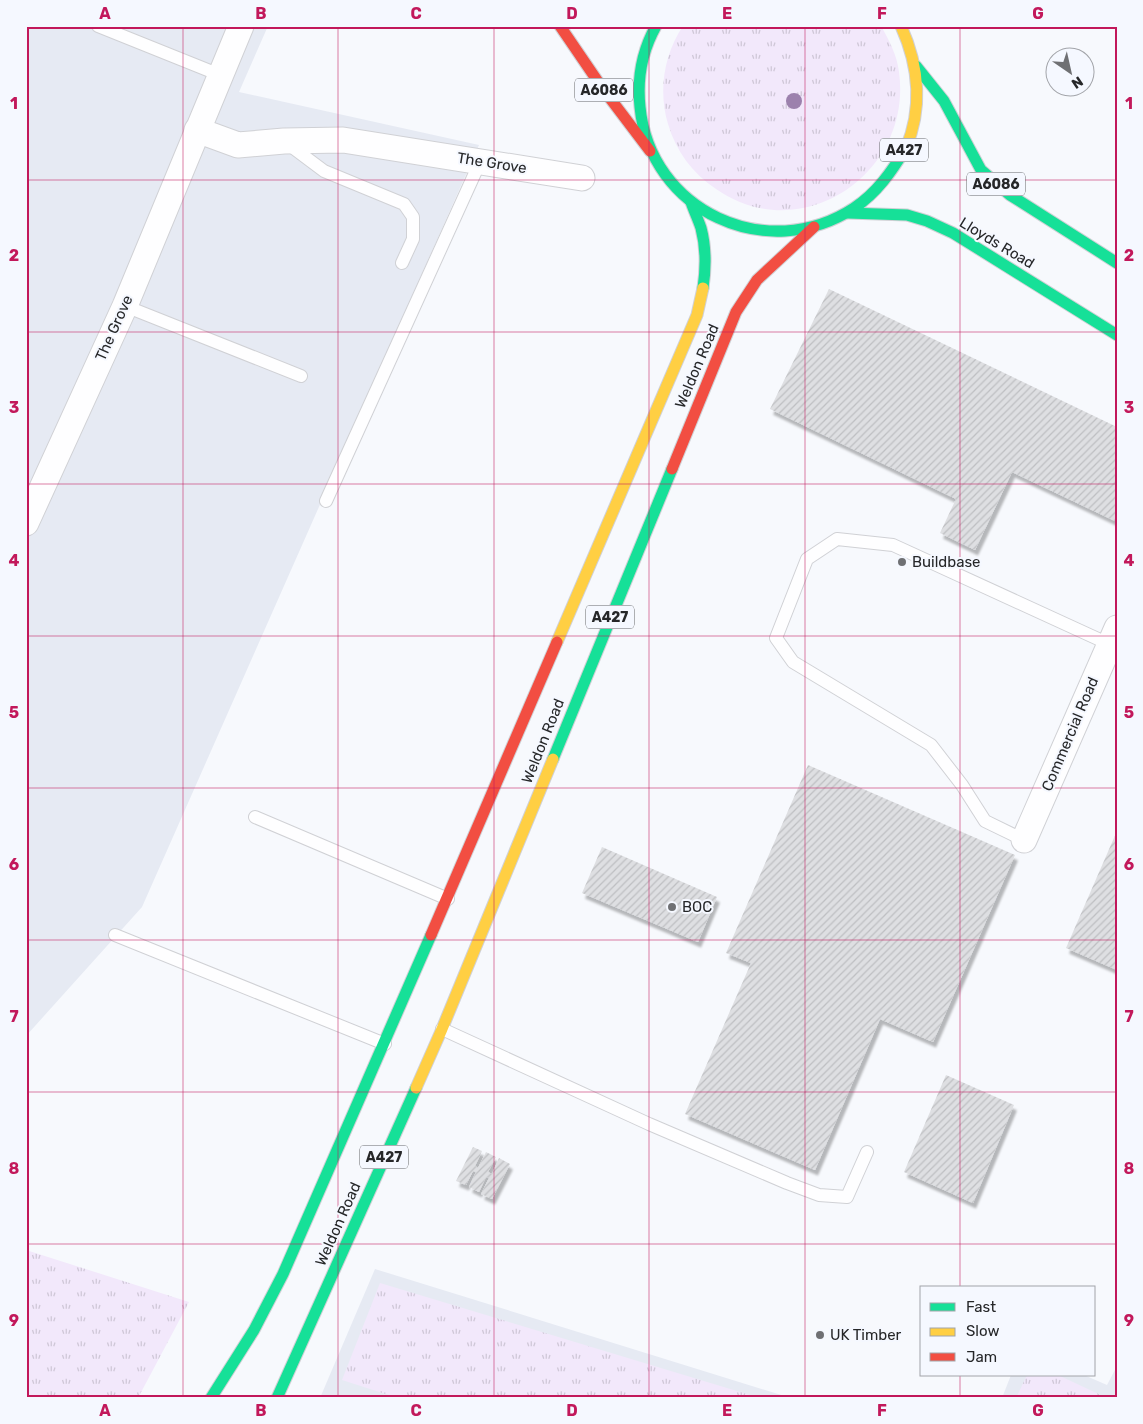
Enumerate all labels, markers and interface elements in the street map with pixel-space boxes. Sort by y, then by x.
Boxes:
text: A [99,4,111,23]
text: B [255,4,267,23]
text: C [410,4,422,23]
text: D [566,4,578,23]
text: E [722,4,732,23]
text: F [877,4,887,23]
text: G [1032,4,1044,23]
north arrow [1046,48,1096,98]
text: N [1068,72,1086,92]
road number: A6086 [575,78,633,102]
text: 1 [10,94,18,113]
text: 1 [1125,94,1133,113]
road number: A427 [880,138,928,162]
street label: The Grove [456,149,528,177]
road number: A6086 [967,172,1025,195]
street label: Lloyds Road [956,214,1038,272]
text: 2 [9,246,19,265]
text: 2 [1124,246,1134,265]
street label: The Grove [92,292,136,364]
street label: Weldon Road [671,321,723,411]
text: 3 [9,398,19,417]
text: 3 [1124,398,1134,417]
text: 4 [9,551,20,570]
text: 4 [1124,551,1135,570]
place label: Buildbase [912,553,981,571]
marker: Buildbase [896,556,908,568]
road number: A427 [586,606,634,628]
street label: Commercial Road [1038,674,1102,794]
street label: Weldon Road [518,696,568,786]
text: 5 [9,703,19,722]
text: 5 [1124,703,1134,722]
text: 6 [9,855,19,874]
text: 6 [1124,855,1134,874]
place label: BOC [682,898,712,916]
marker: BOC [666,901,678,913]
text: 7 [9,1007,19,1026]
text: 7 [1124,1007,1134,1026]
road number: A427 [360,1146,408,1168]
text: 8 [9,1159,20,1178]
text: 8 [1124,1159,1135,1178]
street label: Weldon Road [312,1179,364,1269]
legend [920,1286,1096,1376]
text: Fast [966,1298,996,1316]
text: 9 [9,1311,19,1330]
text: 9 [1124,1311,1134,1330]
text: Slow [966,1322,999,1340]
place label: UK Timber [830,1326,902,1344]
marker: UK Timber [814,1329,826,1341]
text: Jam [966,1348,997,1366]
text: A [99,1401,111,1420]
text: B [255,1401,267,1420]
text: C [410,1401,422,1420]
text: D [566,1401,578,1420]
text: E [722,1401,732,1420]
text: F [877,1401,887,1420]
text: G [1032,1401,1044,1420]

